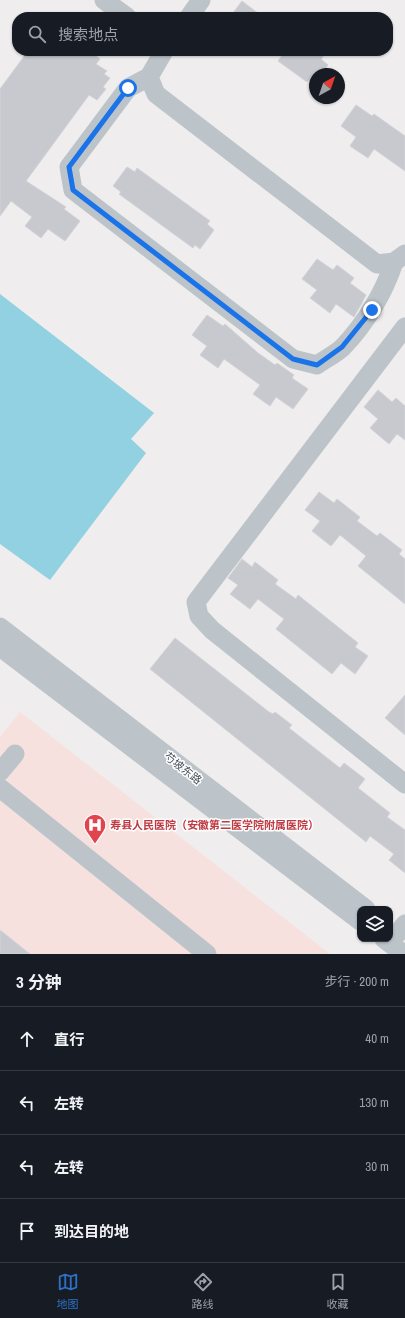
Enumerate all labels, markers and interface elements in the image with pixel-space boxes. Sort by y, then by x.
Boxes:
search box [12,12,393,56]
icon: search [26,23,48,45]
text: 搜索地点 [58,24,118,45]
north arrow [309,68,345,104]
route start [119,79,137,97]
route end [363,301,381,319]
street label: 芍坡东路 [161,749,205,787]
hospital icon: 寿县人民医院（安徽第二医学院附属医院） [82,812,108,845]
place label: 寿县人民医院（安徽第二医学院附属医院） [110,818,319,832]
map controls [357,906,393,942]
button: layers [357,906,393,942]
text: 3 分钟 [16,970,62,993]
text: 步行 · 200 m [324,973,389,990]
icon: ahead [16,1028,38,1050]
text: 直行 [54,1029,84,1050]
text: 40 m [365,1030,389,1047]
icon: left [16,1092,38,1114]
text: 左转 [54,1093,84,1114]
text: 130 m [359,1094,389,1111]
icon: left [16,1156,38,1178]
text: 左转 [54,1157,84,1178]
text: 30 m [365,1158,389,1175]
icon: arrive [16,1220,38,1242]
text: 到达目的地 [54,1221,129,1242]
tab: 地图 [57,1271,79,1311]
tab: 路线 [192,1271,214,1311]
tab: 收藏 [327,1271,349,1311]

